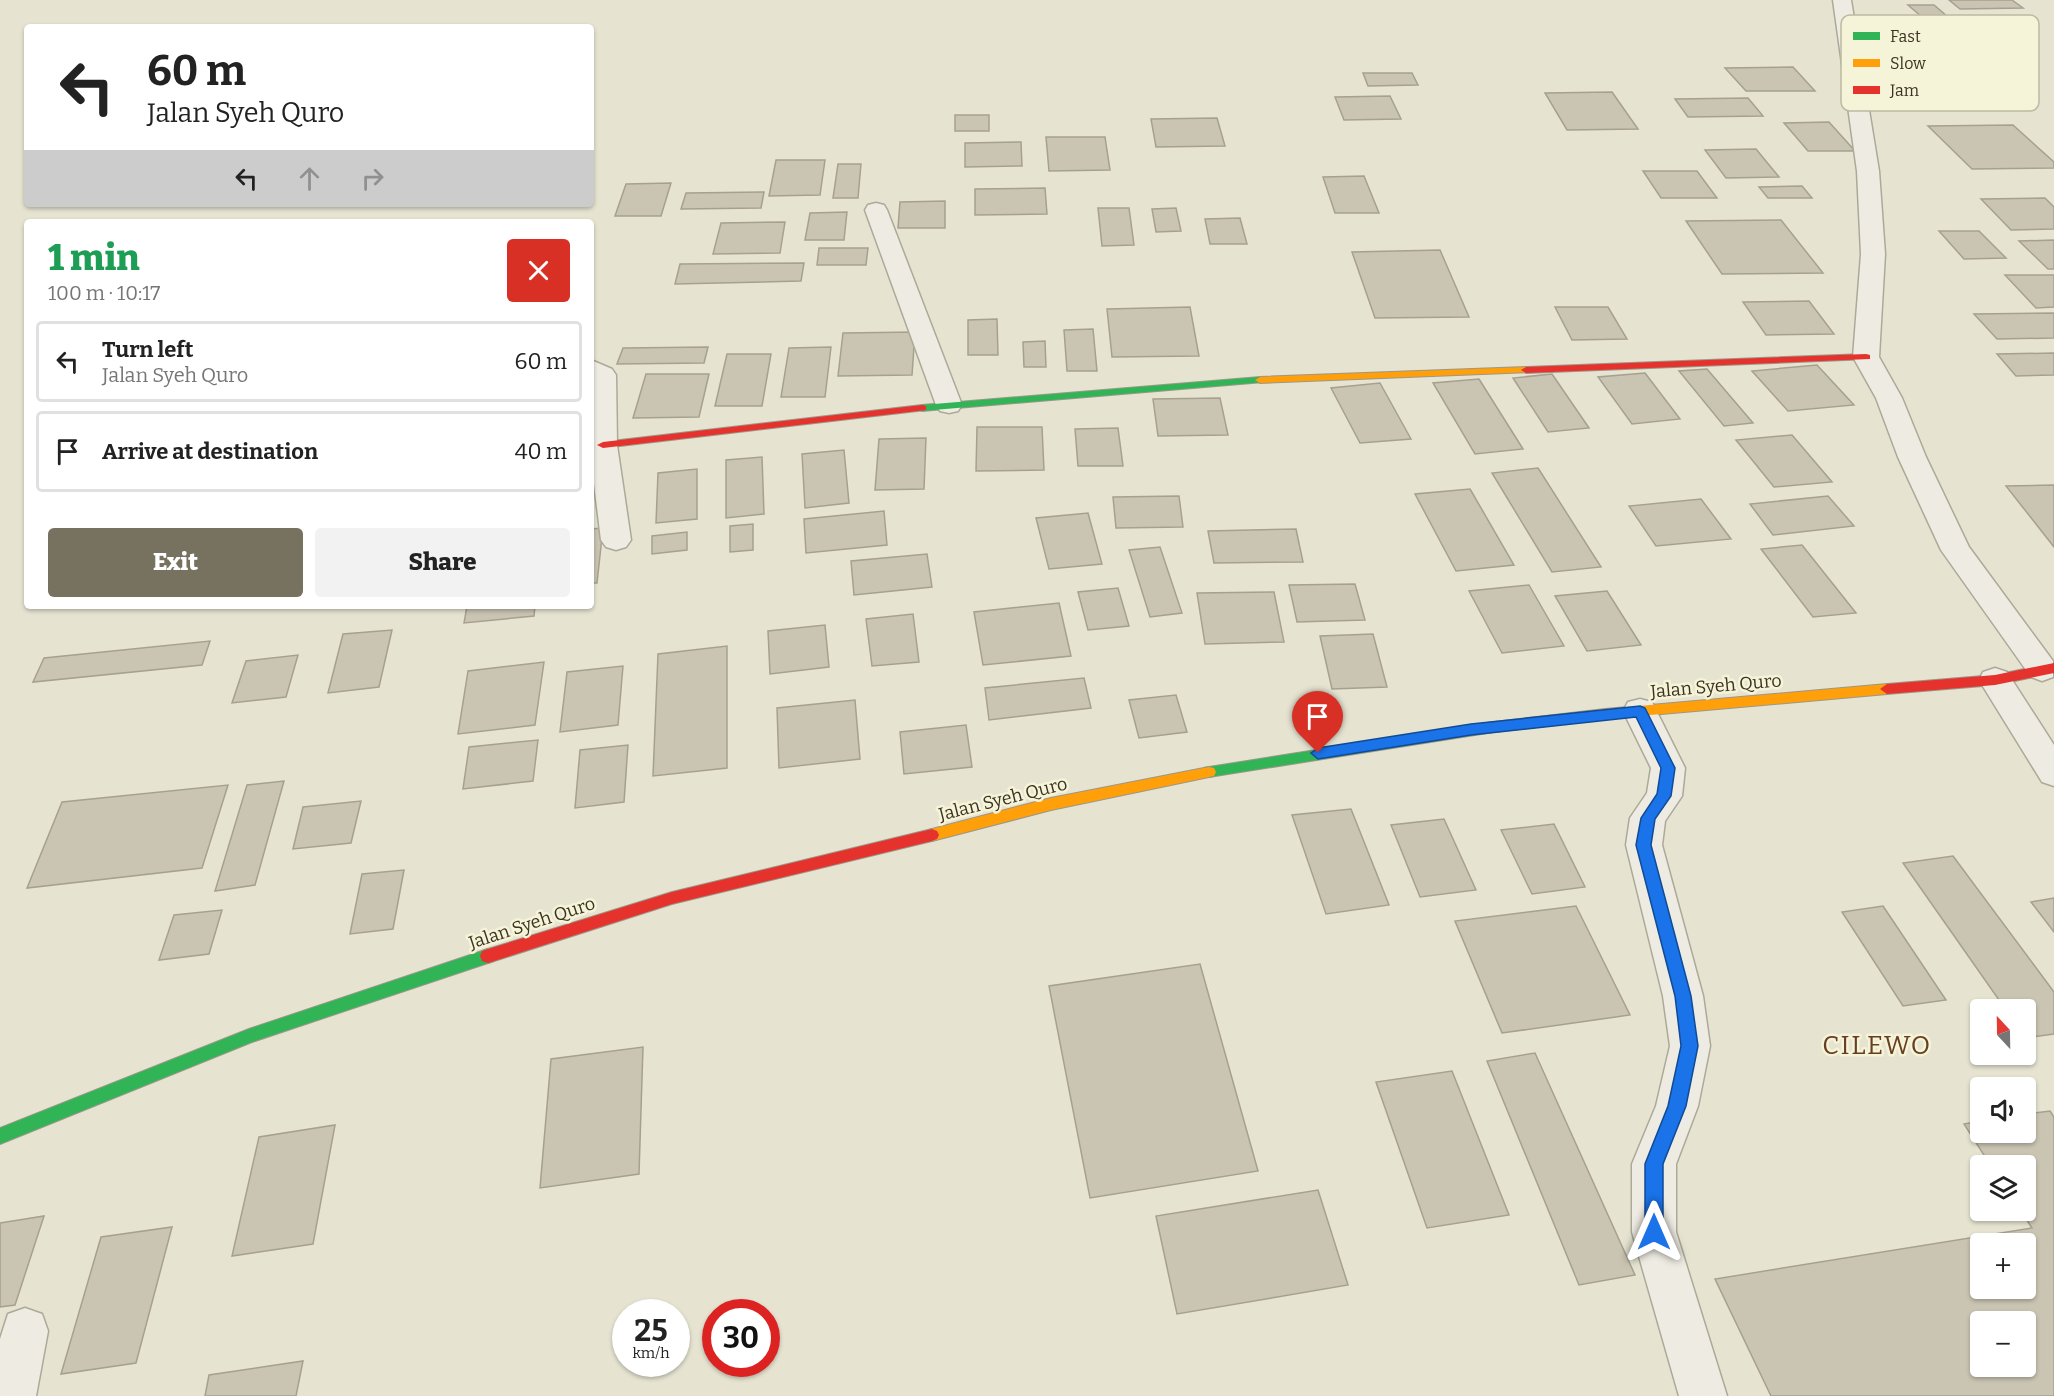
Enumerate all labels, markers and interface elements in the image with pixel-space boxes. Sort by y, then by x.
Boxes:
legend [1841,15,2039,111]
text: Fast [1890,27,1921,46]
text: 60 m [147,46,246,96]
icon: left [48,48,126,126]
text: Slow [1890,54,1926,73]
text: Jam [1889,81,1919,100]
text: Jalan Syeh Quro [147,97,344,129]
icon: left [230,162,263,195]
icon: ahead [293,162,326,195]
icon: right [356,162,389,195]
text: 1 min [48,236,140,280]
button: close [507,239,570,302]
text: 100 m · 10:17 [48,281,160,305]
text: Turn left [102,336,194,363]
icon: left [51,345,84,378]
text: 60 m [515,348,567,375]
text: Jalan Syeh Quro [102,363,248,387]
icon: arrive [51,435,84,468]
text: Arrive at destination [102,438,318,465]
text: 40 m [515,438,567,465]
button: Exit [48,528,303,597]
button: Share [315,528,570,597]
street label: Jalan Syeh Quro [1648,669,1783,703]
pin [1292,691,1343,753]
icon: arrive [1301,700,1334,733]
street label: Jalan Syeh Quro [936,772,1070,826]
street label: Jalan Syeh Quro [465,892,598,954]
north arrow [1970,999,2036,1065]
map controls [1970,999,2036,1377]
district label: CILEWO [1822,1030,1932,1061]
button: sound [1970,1077,2036,1143]
button: layers [1970,1155,2036,1221]
position arrow [1622,1200,1686,1264]
button: + [1970,1233,2036,1299]
speed limit sign: 30 [702,1299,780,1377]
button: − [1970,1311,2036,1377]
text: 25 [634,1313,668,1349]
text: km/h [632,1344,670,1362]

